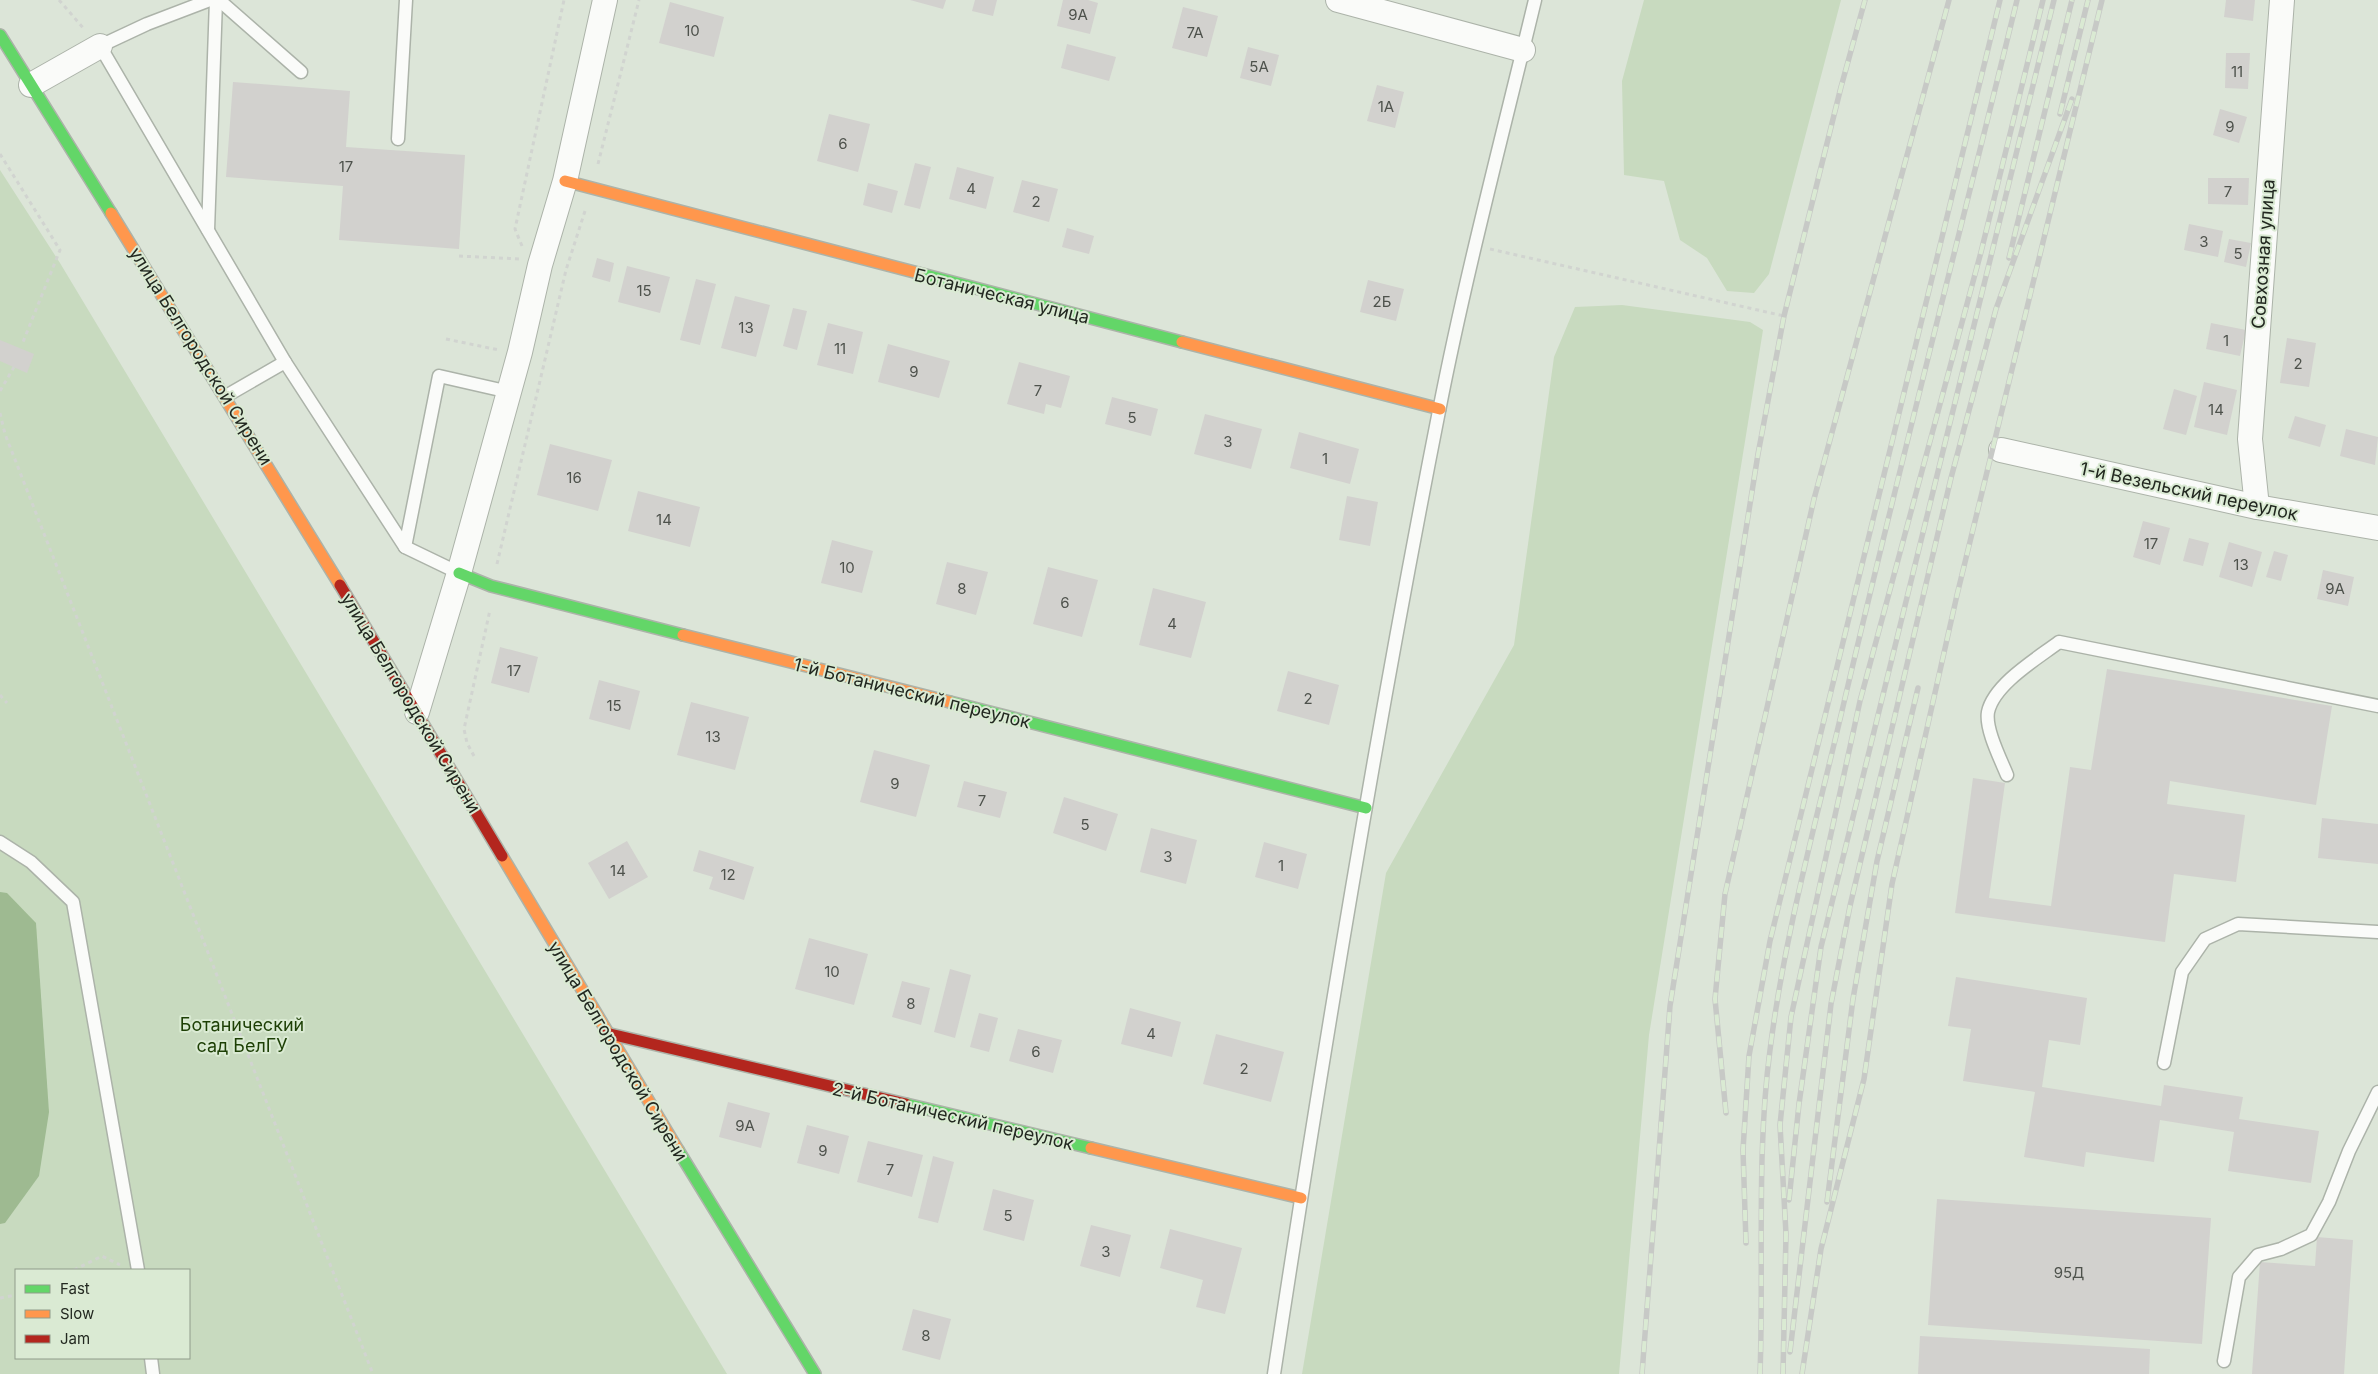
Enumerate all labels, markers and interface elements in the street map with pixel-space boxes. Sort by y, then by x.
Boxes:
house number: 9А [1068,5,1088,24]
house number: 10 [684,21,700,40]
house number: 7А [1186,23,1204,42]
house number: 5А [1249,57,1269,76]
house number: 11 [2231,62,2243,81]
house number: 1А [1378,97,1394,116]
house number: 9 [2225,117,2235,136]
house number: 6 [838,134,848,153]
house number: 17 [339,157,353,176]
street label: Совхозная улица [2247,178,2279,330]
house number: 4 [966,179,976,198]
house number: 7 [2224,182,2232,201]
house number: 2 [1031,192,1041,211]
house number: 3 [2199,232,2209,251]
street label: улица Белгородской Сирени [125,243,277,469]
house number: 5 [2233,244,2243,263]
street label: Ботаническая улица [912,264,1092,328]
house number: 15 [636,281,652,300]
house number: 2Б [1373,292,1391,311]
house number: 13 [738,318,754,337]
house number: 1 [2223,331,2229,350]
house number: 11 [834,339,846,358]
house number: 2 [2293,354,2303,373]
house number: 9 [909,362,919,381]
house number: 7 [1034,381,1042,400]
house number: 14 [2208,400,2224,419]
house number: 5 [1127,408,1137,427]
house number: 3 [1223,432,1233,451]
house number: 1 [1322,449,1328,468]
street label: 1-й Везельский переулок [2078,458,2300,524]
house number: 16 [566,468,582,487]
house number: 14 [656,510,672,529]
house number: 17 [2144,534,2158,553]
house number: 13 [2233,555,2249,574]
house number: 10 [839,558,855,577]
house number: 8 [957,579,967,598]
house number: 9А [2325,579,2345,598]
street label: улица Белгородской Сирени [337,589,485,817]
house number: 6 [1060,593,1070,612]
house number: 4 [1167,614,1177,633]
street label: 1-й Ботанический переулок [791,653,1033,733]
house number: 17 [507,661,521,680]
house number: 2 [1303,689,1313,708]
house number: 15 [606,696,622,715]
house number: 13 [705,727,721,746]
house number: 9 [890,774,900,793]
house number: 7 [978,791,986,810]
house number: 5 [1080,815,1090,834]
house number: 3 [1163,847,1173,866]
house number: 1 [1278,856,1284,875]
house number: 14 [610,861,626,880]
house number: 12 [720,865,736,884]
street label: улица Белгородской Сирени [544,937,692,1165]
house number: 10 [824,962,840,981]
house number: 8 [906,994,916,1013]
park label: Ботанический сад БелГУ [180,1014,304,1056]
house number: 4 [1146,1024,1156,1043]
house number: 6 [1031,1042,1041,1061]
house number: 2 [1239,1059,1249,1078]
street label: 2-й Ботанический переулок [830,1078,1076,1154]
house number: 9А [735,1116,755,1135]
house number: 9 [818,1141,828,1160]
house number: 7 [886,1160,894,1179]
house number: 5 [1003,1206,1013,1225]
house number: 3 [1101,1242,1111,1261]
house number: 95Д [2054,1263,2084,1282]
legend [15,1269,190,1359]
text: Fast [60,1279,90,1298]
text: Slow [60,1304,94,1323]
house number: 8 [921,1326,931,1345]
text: Jam [60,1329,90,1348]

